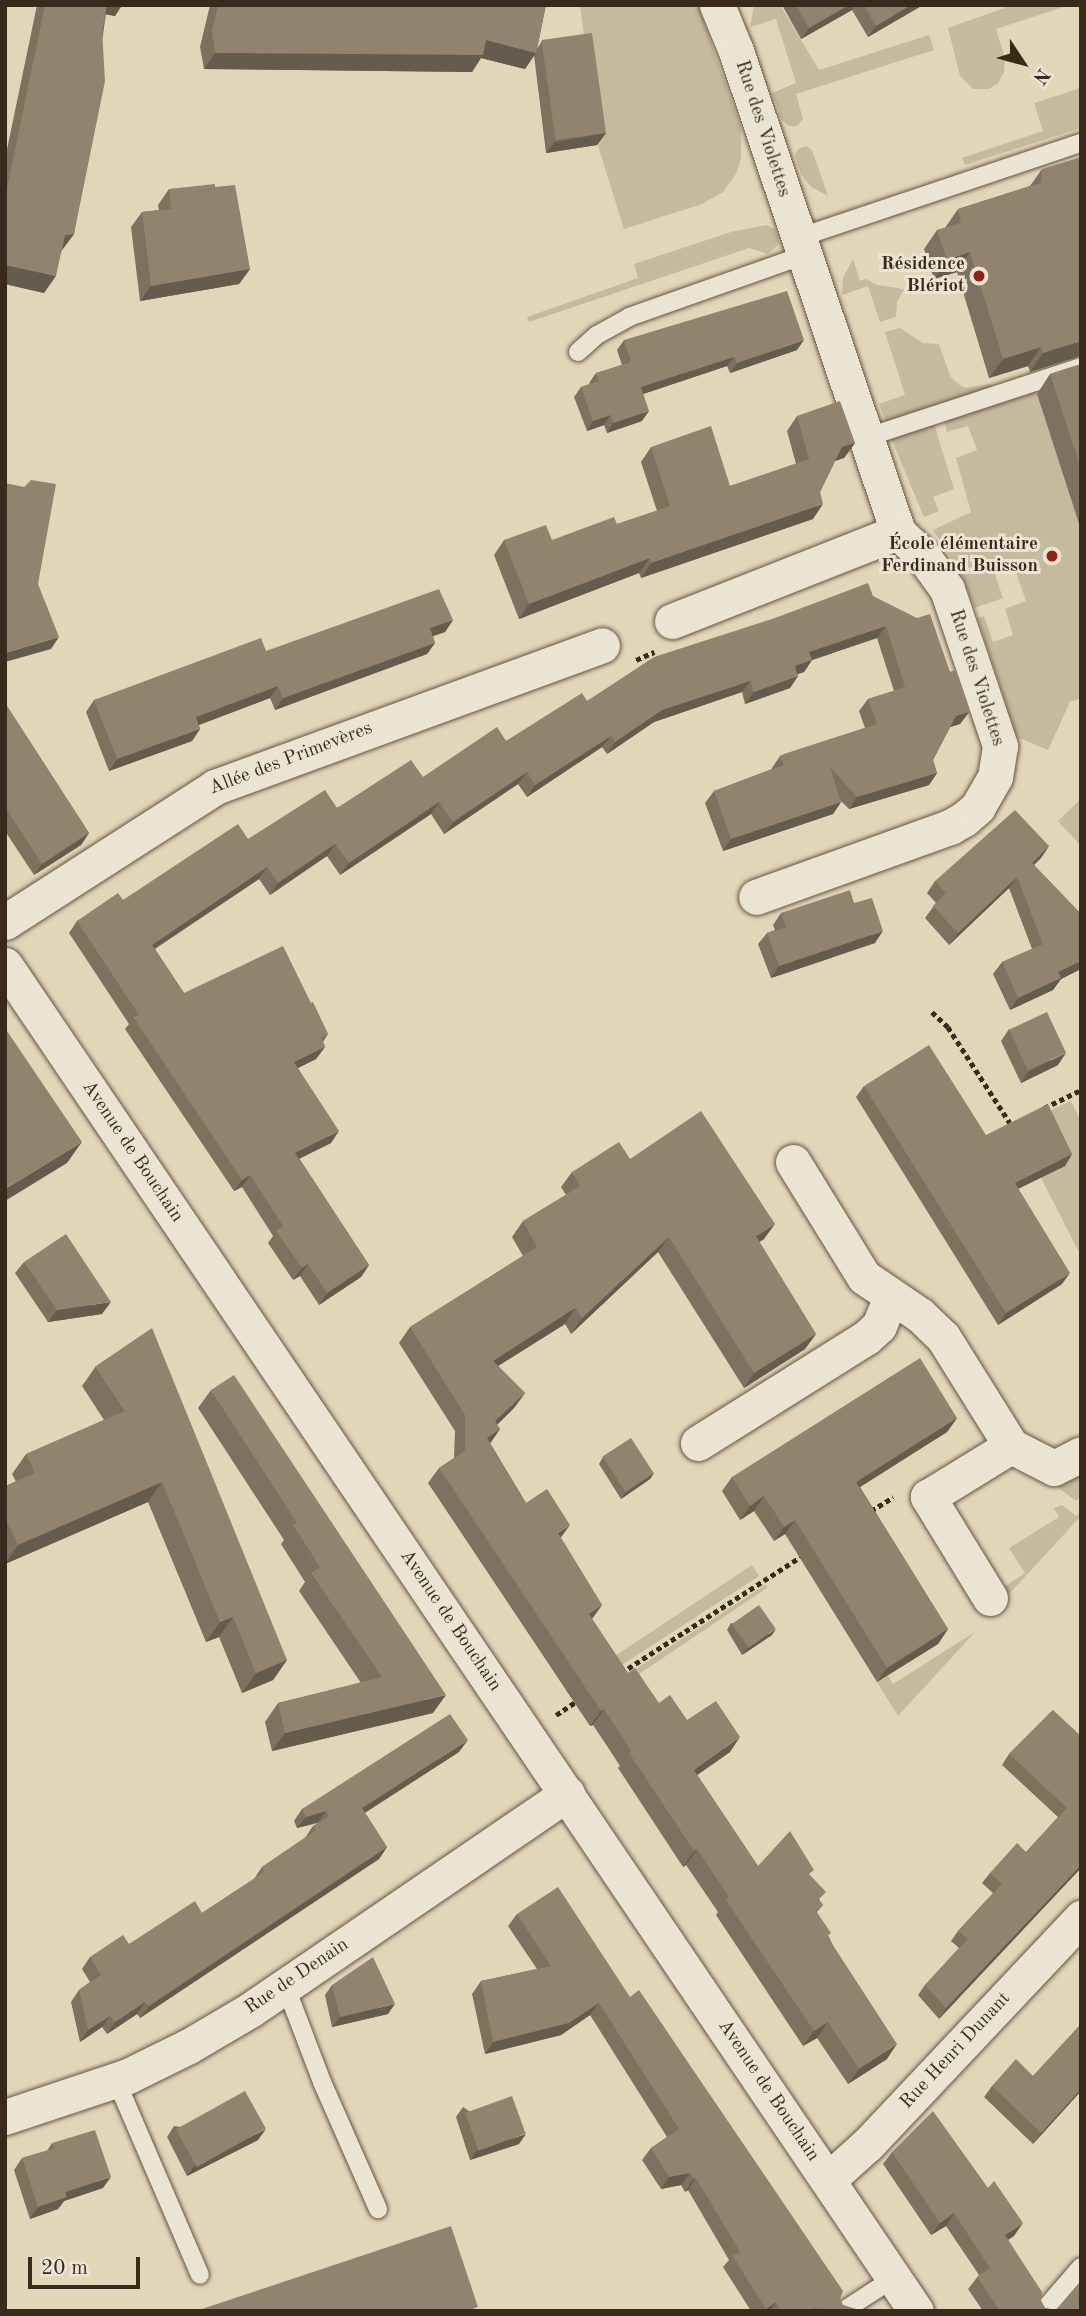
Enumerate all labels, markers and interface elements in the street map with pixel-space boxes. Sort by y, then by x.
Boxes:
north arrow [988,28,1058,98]
street label: Rue des Violettes [729,58,795,200]
text: N [1028,64,1052,87]
place label: Résidence Blériot [881,254,965,298]
marker: Résidence Blériot [971,268,987,284]
place label: École élémentaire Ferdinand Buisson [881,534,1038,578]
marker: École élémentaire Ferdinand Buisson [1044,548,1060,564]
street label: Rue des Violettes [943,607,1009,749]
street label: Allée des Primevères [206,717,376,801]
street label: Avenue de Bouchain [76,1077,188,1227]
street label: Avenue de Bouchain [394,1546,506,1696]
street label: Rue de Denain [241,1934,353,2020]
street label: Rue Henri Dunant [896,1988,1016,2114]
street label: Avenue de Bouchain [712,2016,824,2166]
scale bar [32,2242,144,2286]
text: 20 m [41,2258,88,2279]

